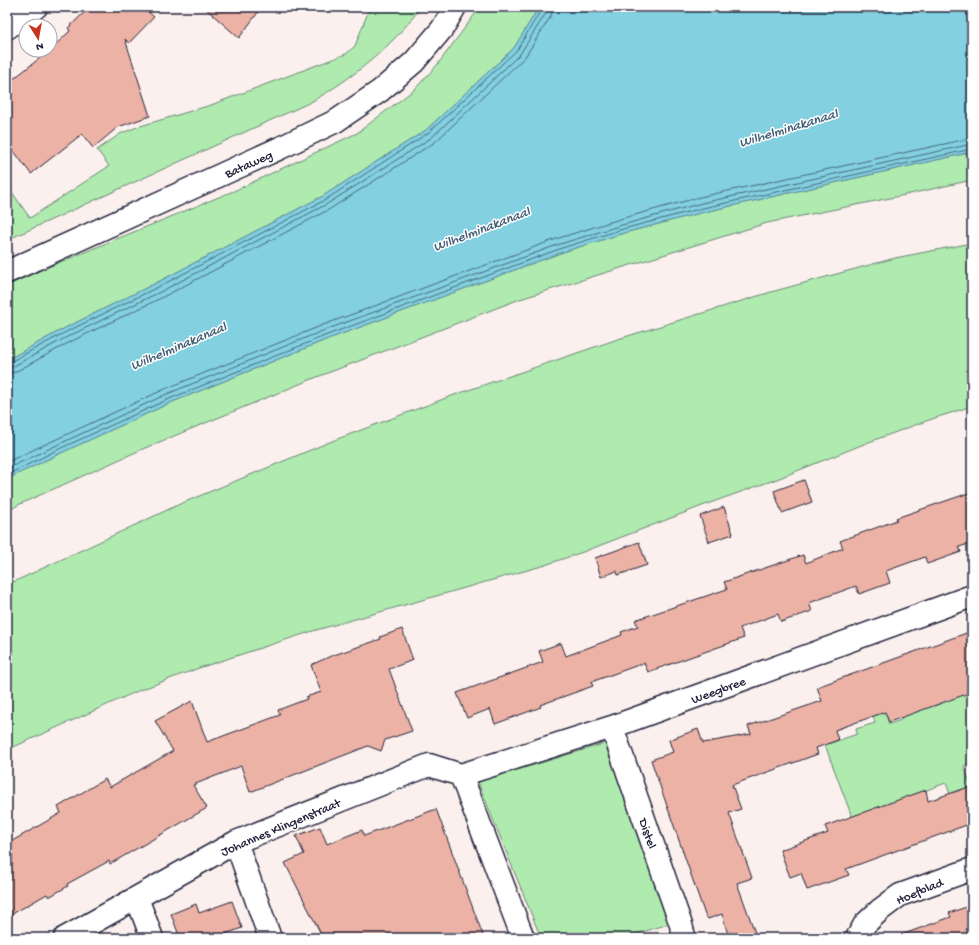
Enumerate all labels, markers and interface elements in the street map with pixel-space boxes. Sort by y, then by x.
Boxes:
north arrow [18,18,58,58]
text: N [35,39,44,52]
water label: Wilhelminakanaal [737,106,841,153]
street label: Bataweg [222,148,275,183]
water label: Wilhelminakanaal [431,204,534,257]
water label: Wilhelminakanaal [128,319,230,375]
street label: Weegbree [690,674,748,708]
street label: Johannes Klingenstraat [219,796,345,860]
street label: Distel [634,816,659,851]
street label: Hoefblad [894,875,947,909]

